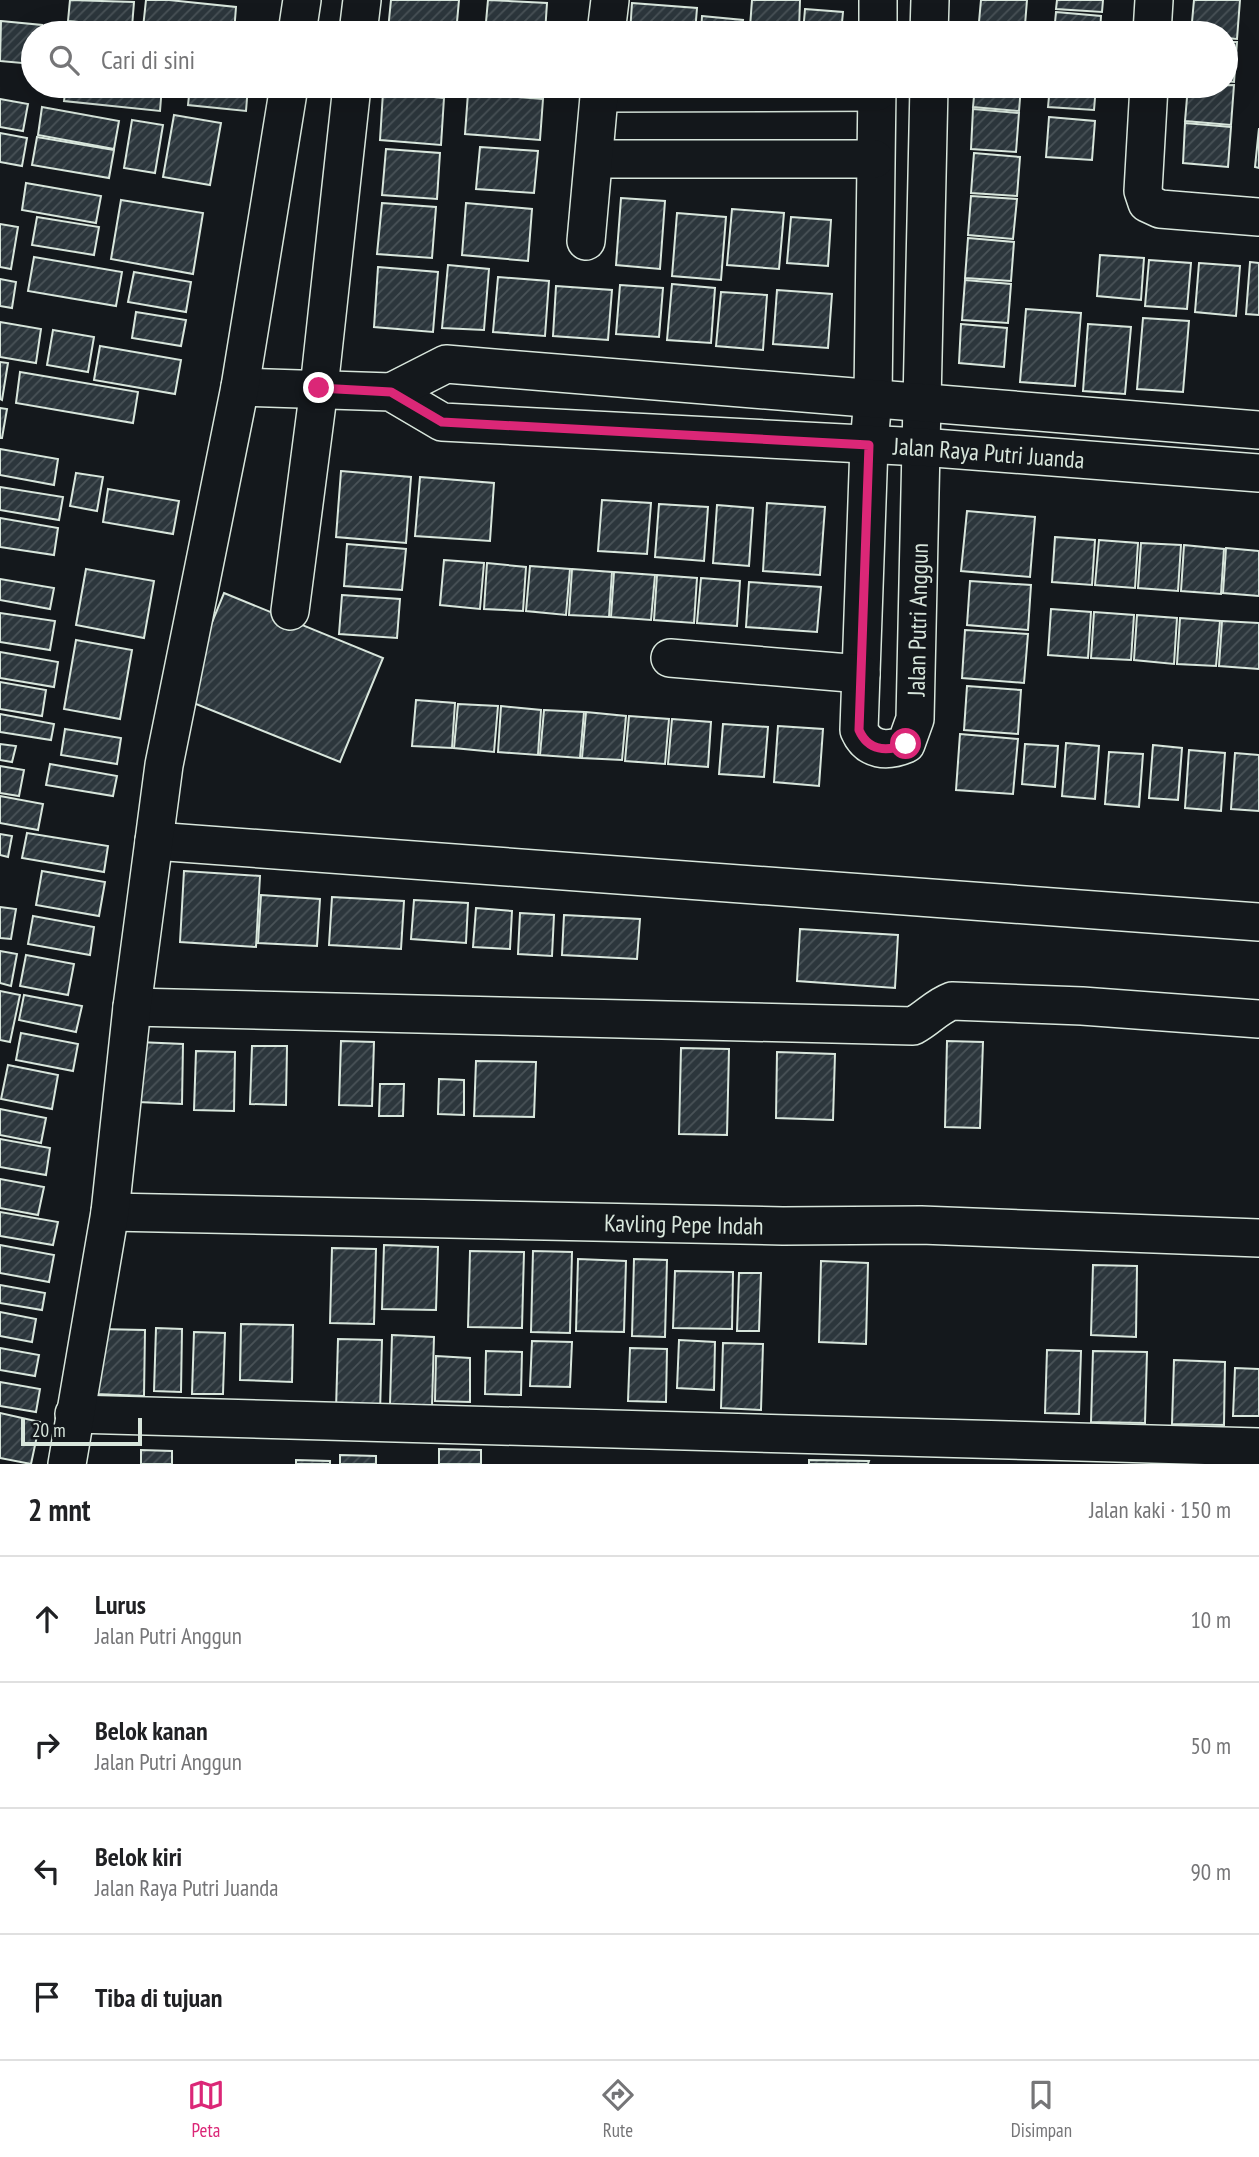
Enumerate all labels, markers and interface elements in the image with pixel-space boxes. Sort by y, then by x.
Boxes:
search box [21,21,1238,98]
icon: search [45,41,83,79]
text: Cari di sini [101,43,195,76]
route end [303,372,334,403]
street label: Jalan Raya Putri Juanda [892,430,1086,475]
street label: Jalan Putri Anggun [900,543,934,698]
route start [890,728,921,759]
street label: Kavling Pepe Indah [604,1207,764,1241]
scale bar [21,1415,142,1447]
text: 20 m [32,1418,66,1442]
text: 2 mnt [28,1490,91,1529]
text: Jalan kaki · 150 m [1089,1495,1231,1524]
text: Lurus [95,1588,146,1621]
icon: ahead [28,1600,66,1638]
text: 10 m [1190,1605,1231,1634]
text: Jalan Putri Anggun [95,1621,242,1650]
text: Belok kanan [95,1714,208,1747]
icon: right [28,1726,66,1764]
text: 50 m [1190,1731,1231,1760]
text: Jalan Putri Anggun [95,1747,242,1776]
text: Belok kiri [95,1840,182,1873]
icon: left [28,1852,66,1890]
text: 90 m [1190,1857,1231,1886]
text: Jalan Raya Putri Juanda [95,1873,278,1902]
icon: arrive [28,1978,66,2016]
text: Tiba di tujuan [95,1981,223,2014]
tab: Peta [187,2076,225,2142]
tab: Rute [599,2076,637,2142]
tab: Disimpan [1011,2076,1072,2142]

